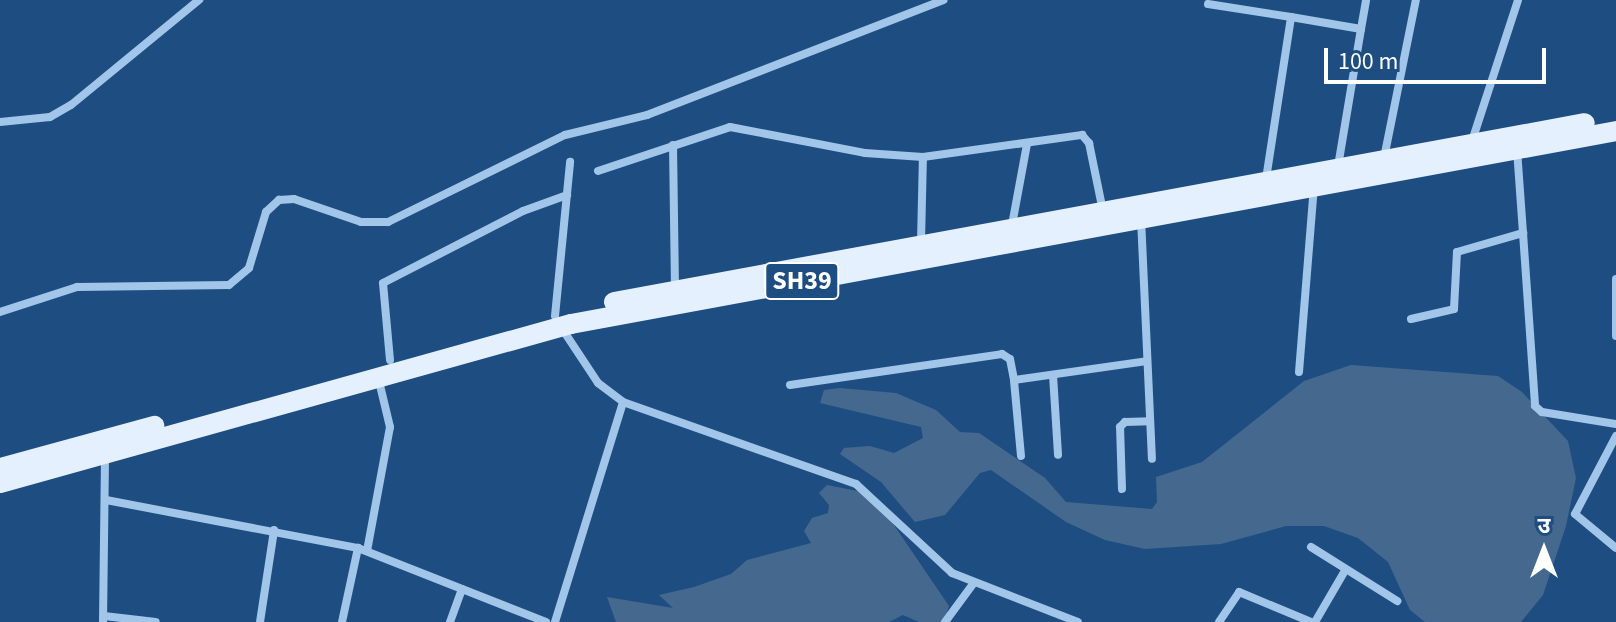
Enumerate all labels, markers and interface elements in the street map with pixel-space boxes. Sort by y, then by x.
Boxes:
scale bar [1328,32,1550,82]
text: 100 m [1338,44,1398,79]
road number: SH39 [764,259,840,303]
north arrow [1504,510,1584,590]
text: उ [1538,510,1550,542]

